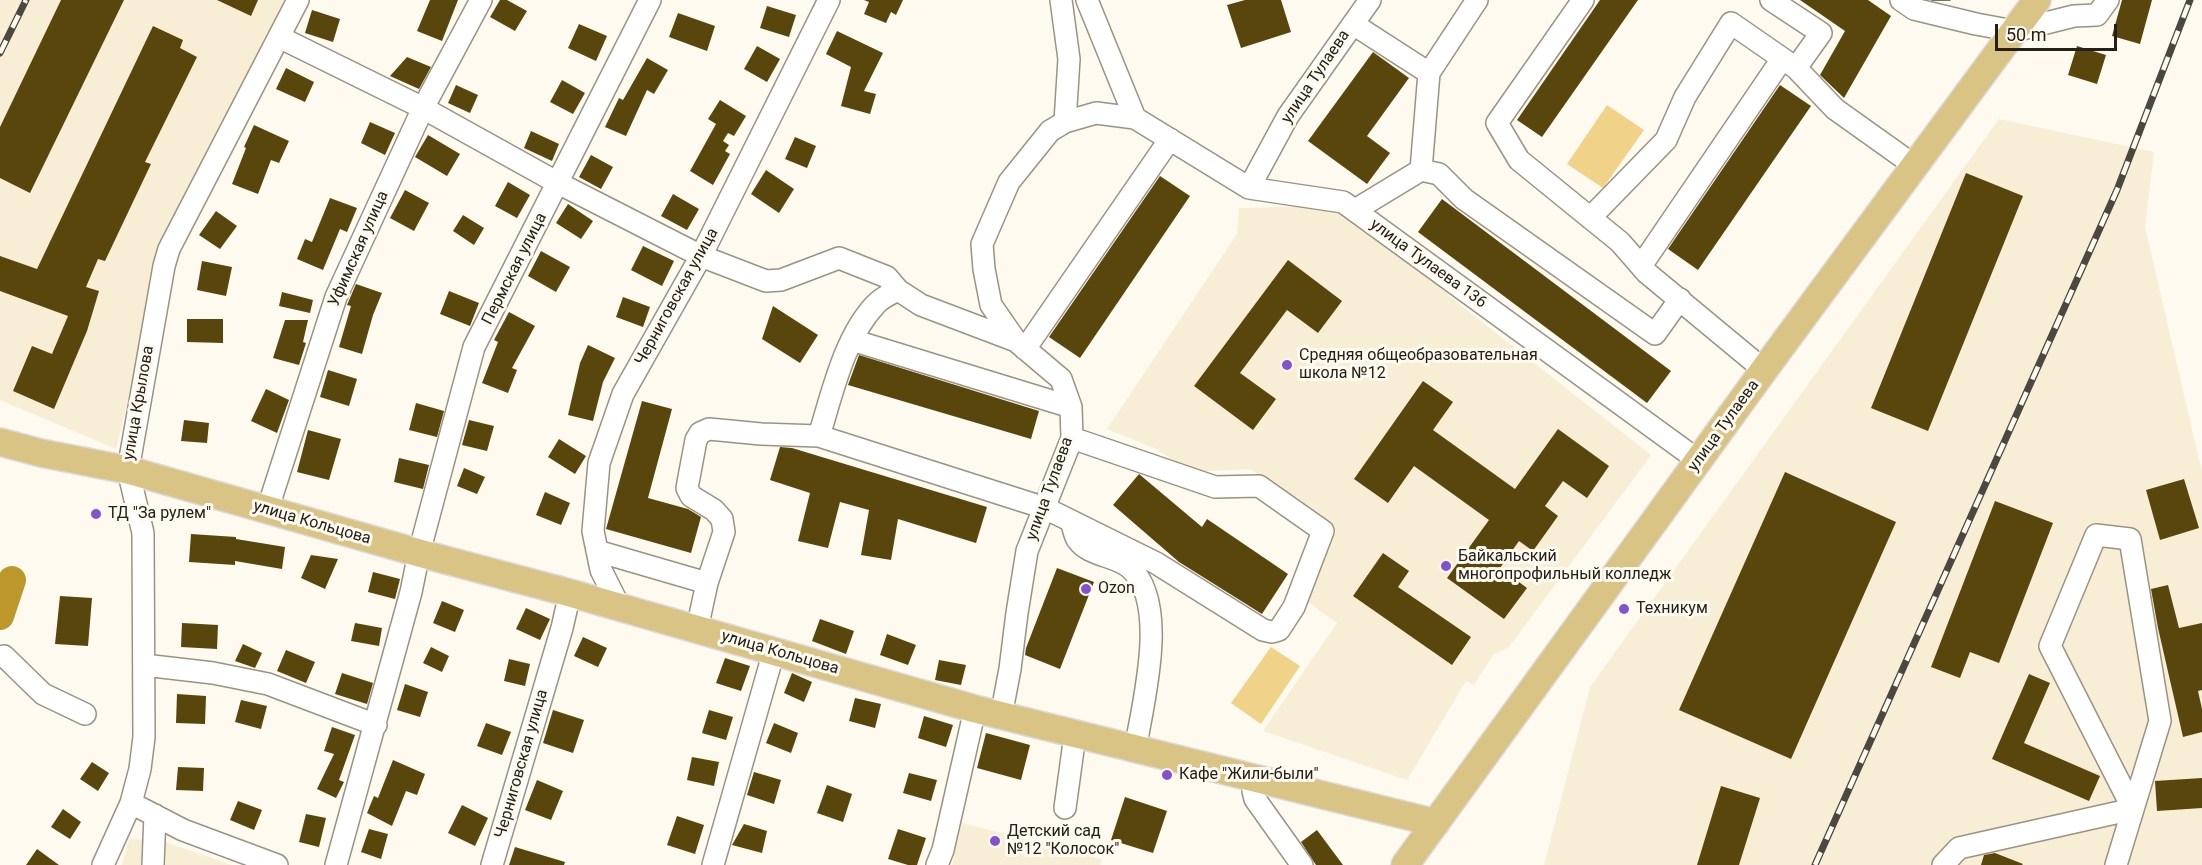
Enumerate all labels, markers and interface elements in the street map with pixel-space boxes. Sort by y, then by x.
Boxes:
scale bar [1998,12,2120,50]
text: 50 m [2006,24,2046,45]
street label: улица Тулаева [1278,27,1354,127]
street label: Уфимская улица [325,188,393,310]
street label: Пермская улица [478,210,552,328]
street label: улица Тулаева 136 [1366,215,1490,313]
street label: Черниговская улица [631,225,723,369]
street label: улица Крылова [120,344,158,462]
place label: Средняя общеобразовательная школа №12 [1299,346,1538,384]
marker: Средняя общеобразовательная школа №12 [1280,358,1294,372]
street label: улица Тулаева [1684,377,1764,475]
street label: улица Тулаева [1022,435,1078,543]
street label: улица Кольцова [251,497,373,549]
place label: ТД "За рулем" [108,504,211,524]
marker: ТД "За рулем" [89,507,103,521]
place label: Байкальский многопрофильный колледж [1458,547,1671,585]
marker: Байкальский многопрофильный колледж [1439,559,1453,573]
place label: Ozon [1098,579,1135,599]
marker: Ozon [1079,582,1093,596]
place label: Техникум [1636,599,1708,619]
marker: Техникум [1617,602,1631,616]
street label: улица Кольцова [719,627,841,679]
street label: Черниговская улица [492,687,552,841]
place label: Кафе "Жили-были" [1179,765,1319,785]
marker: Кафе "Жили-были" [1160,768,1174,782]
place label: Детский сад №12 "Колосок" [1007,822,1119,860]
marker: Детский сад №12 "Колосок" [988,834,1002,848]

